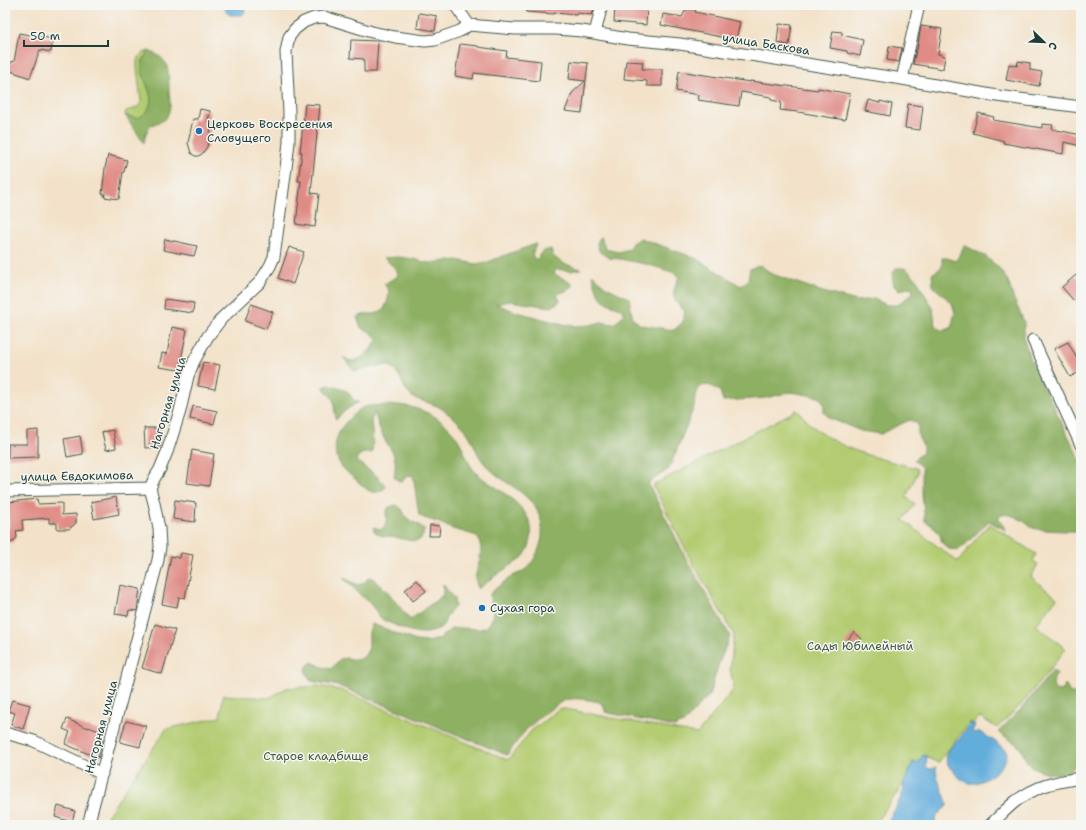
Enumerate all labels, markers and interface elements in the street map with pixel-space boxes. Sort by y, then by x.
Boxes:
scale bar [24,22,108,48]
north arrow [1024,22,1064,62]
text: 50 m [30,28,60,44]
street label: улица Баскова [721,29,811,59]
text: С [1044,40,1061,52]
place label: Церковь Воскресения Словущего [207,116,333,146]
marker: Церковь Воскресения Словущего [194,126,204,136]
street label: Нагорная улица [146,354,190,451]
street label: улица Евдокимова [21,467,134,485]
place label: Сухая гора [490,600,555,616]
marker: Сухая гора [477,603,487,613]
park label: Сады Юбилейный [807,638,913,654]
street label: Нагорная улица [81,678,121,776]
park label: Старое кладбище [263,748,369,764]

